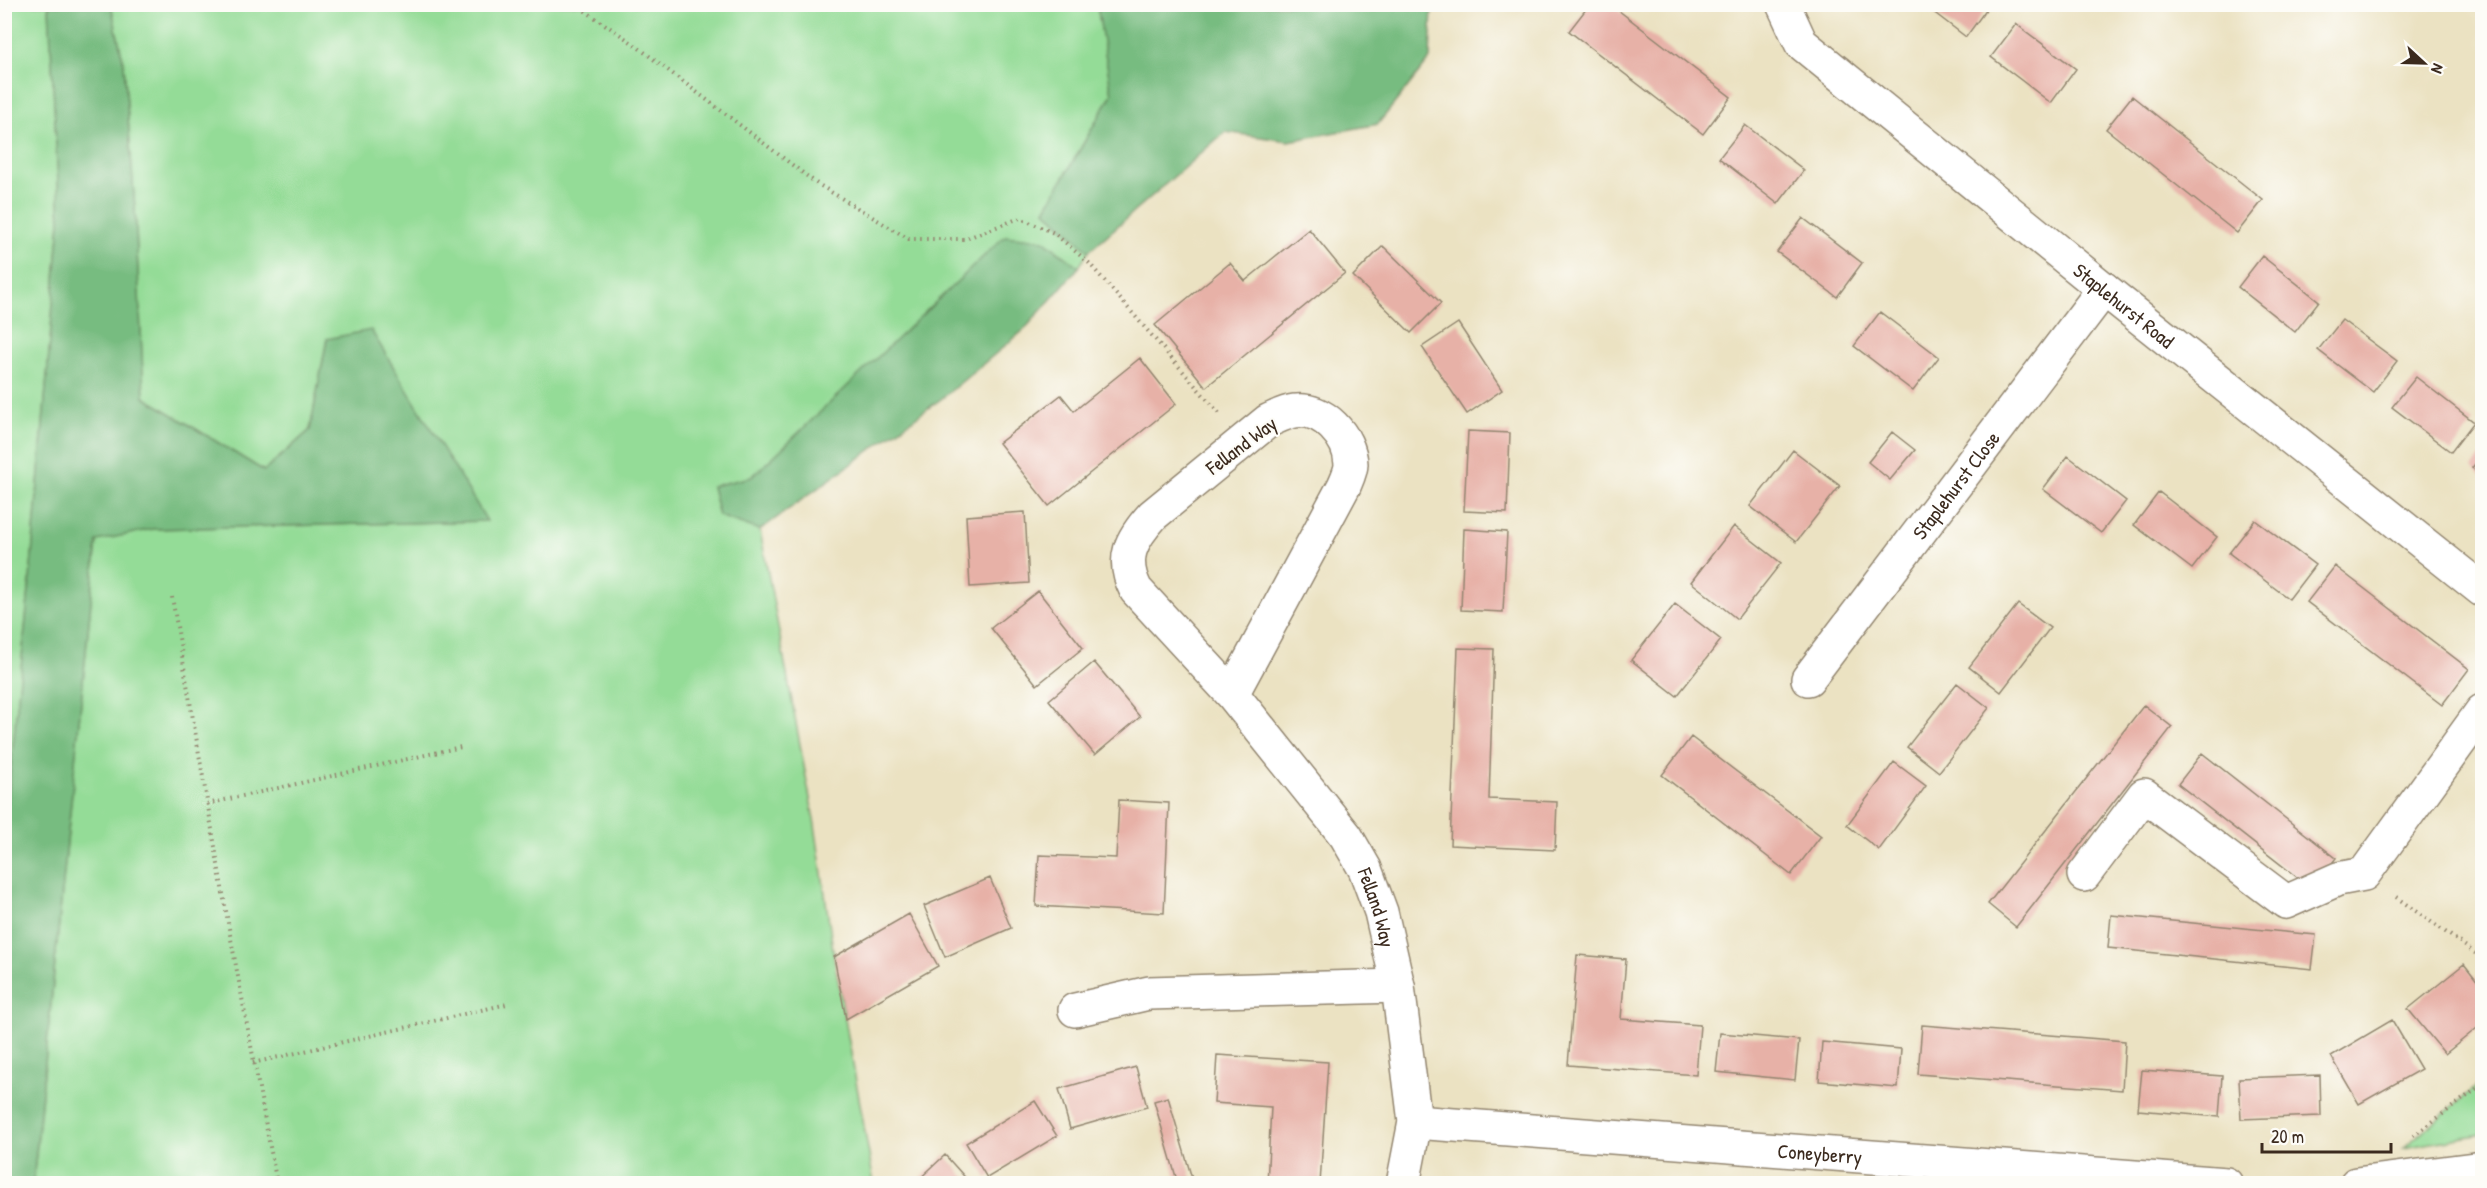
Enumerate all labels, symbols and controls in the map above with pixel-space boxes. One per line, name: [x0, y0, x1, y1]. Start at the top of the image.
north arrow: [2394, 33, 2454, 93]
text: N: [2426, 61, 2450, 77]
street label: Staplehurst Road: [2068, 256, 2180, 354]
street label: Felland Way: [1199, 410, 1282, 481]
street label: Staplehurst Close: [1906, 425, 2005, 544]
street label: Felland Way: [1352, 863, 1402, 950]
scale bar: [2262, 1116, 2391, 1154]
text: 20 m: [2271, 1124, 2304, 1149]
street label: Coneyberry: [1777, 1136, 1863, 1170]

